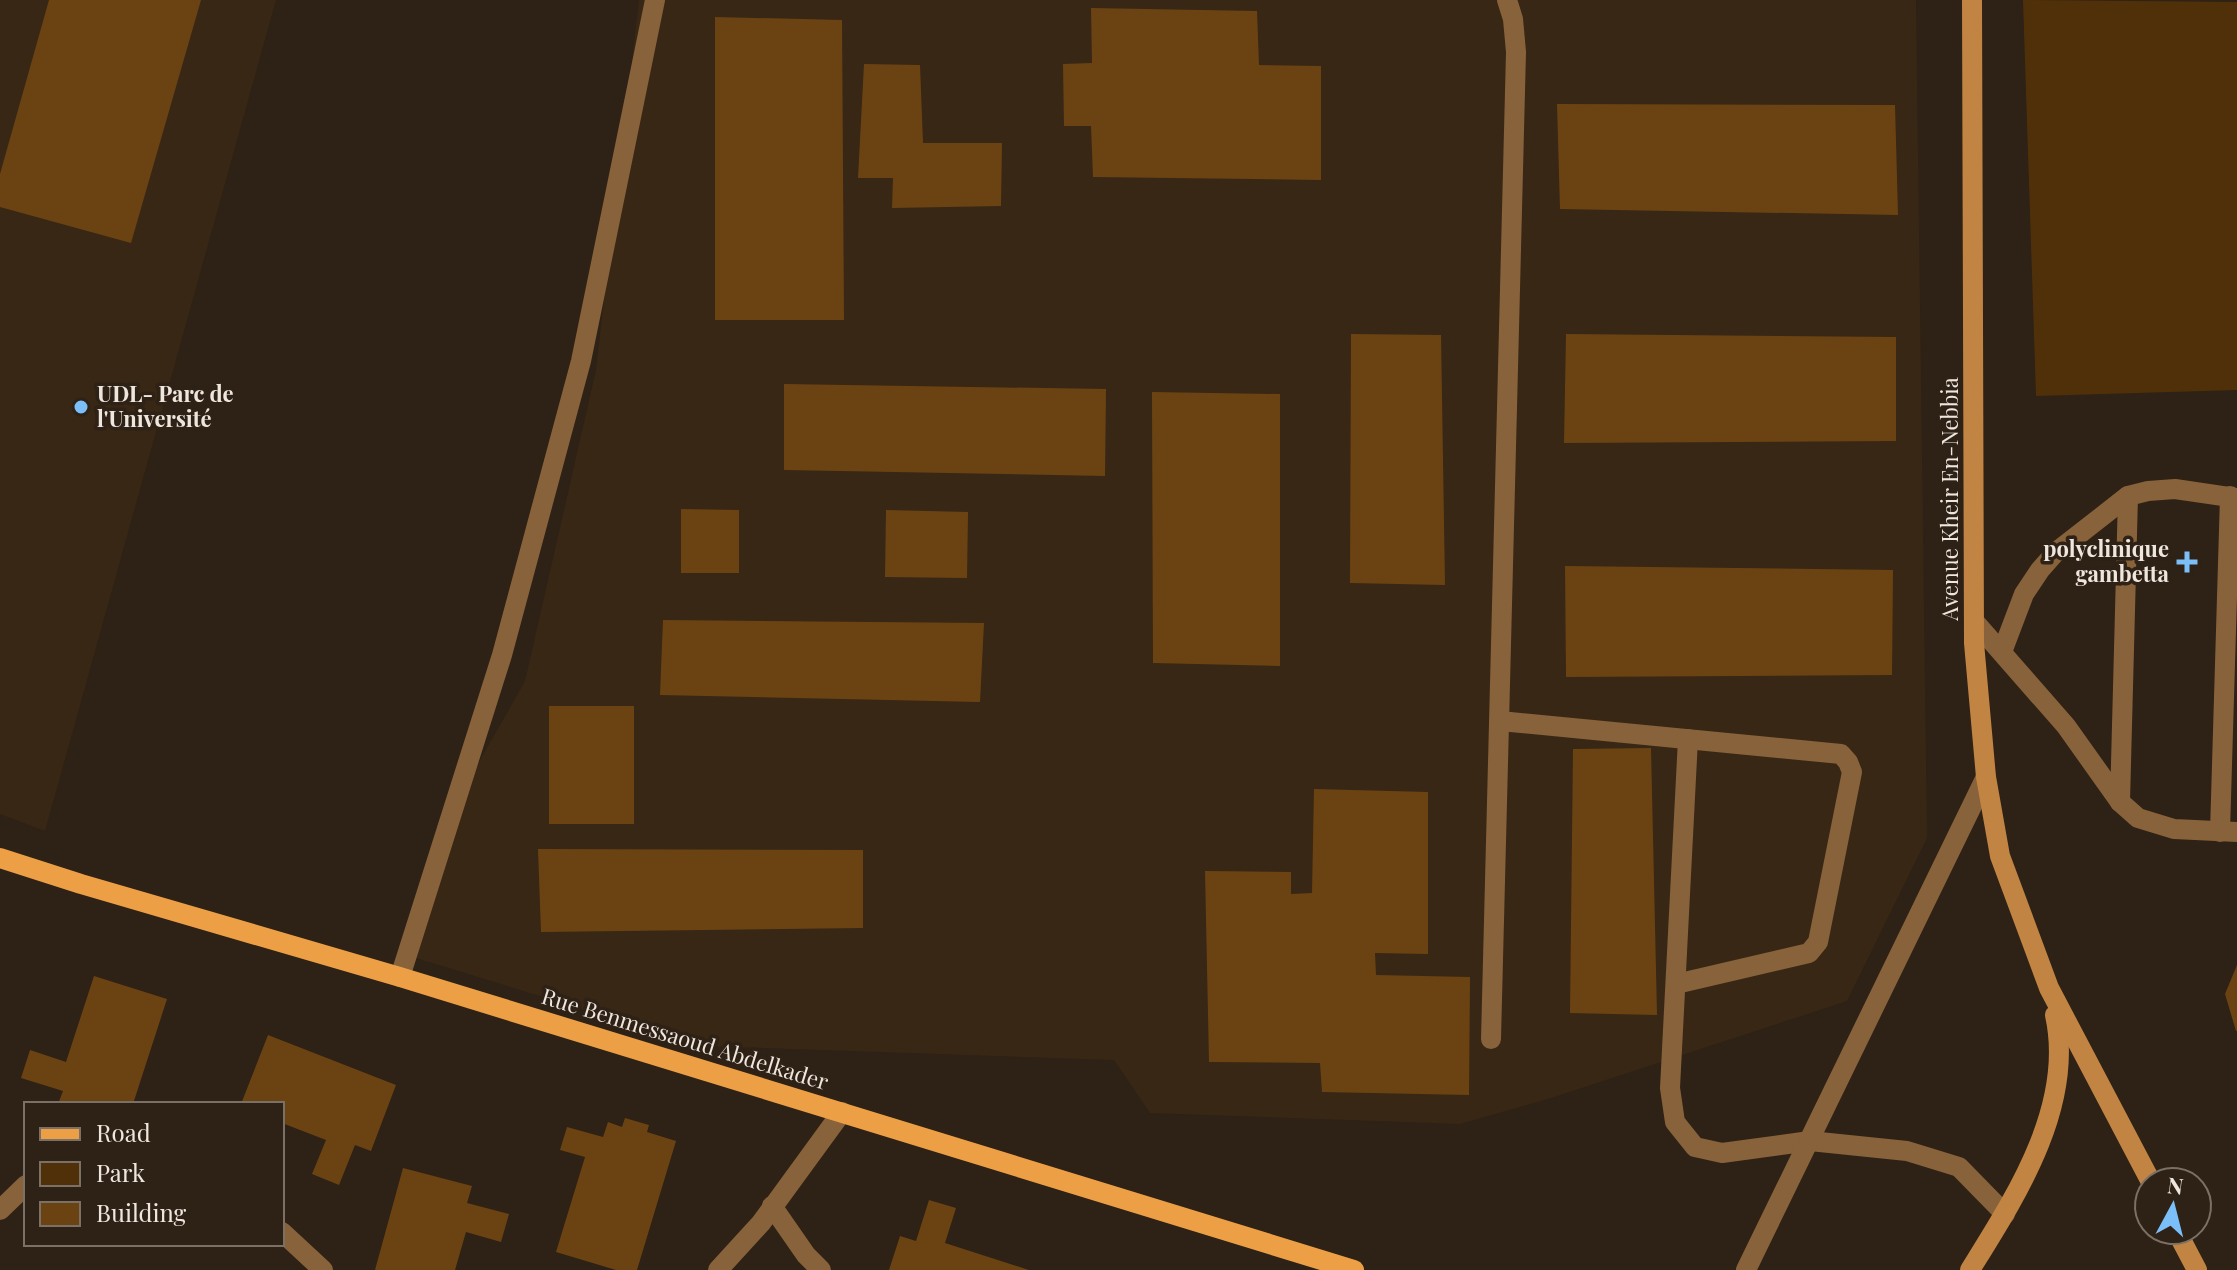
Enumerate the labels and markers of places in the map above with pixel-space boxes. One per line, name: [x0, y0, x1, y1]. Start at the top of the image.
place label: UDL- Parc de l'Université: [97, 378, 234, 433]
marker: UDL- Parc de l'Université: [72, 398, 90, 416]
place label: polyclinique gambetta: [2043, 533, 2170, 588]
marker: polyclinique gambetta: [2176, 551, 2198, 573]

